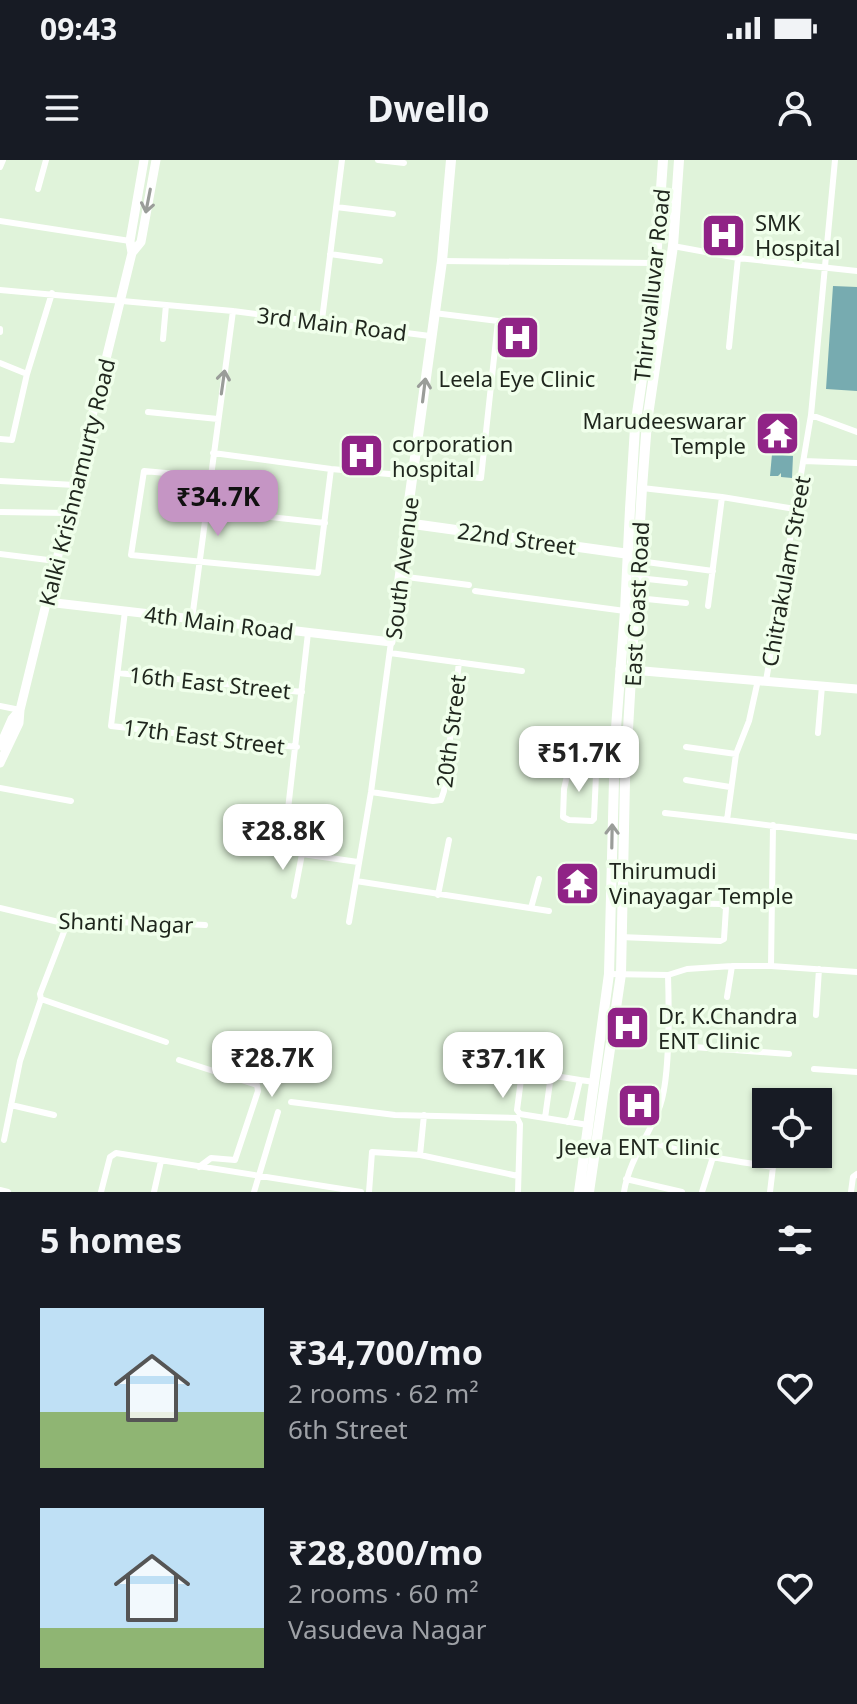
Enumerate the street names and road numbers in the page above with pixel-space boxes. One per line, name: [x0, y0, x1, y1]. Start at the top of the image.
street label: Thiruvalluvar Road: [626, 187, 676, 383]
street label: 3rd Main Road: [255, 299, 409, 347]
street label: Kalki Krishnamurty Road: [31, 355, 121, 609]
street label: Chitrakulam Street: [753, 473, 817, 669]
street label: South Avenue: [377, 495, 425, 641]
street label: 22nd Street: [456, 515, 578, 561]
street label: East Coast Road: [617, 521, 655, 687]
street label: 4th Main Road: [143, 598, 295, 646]
street label: 16th East Street: [128, 659, 292, 705]
street label: 20th Street: [428, 673, 472, 789]
street label: 17th East Street: [121, 711, 287, 761]
street label: Shanti Nagar: [58, 905, 194, 939]

